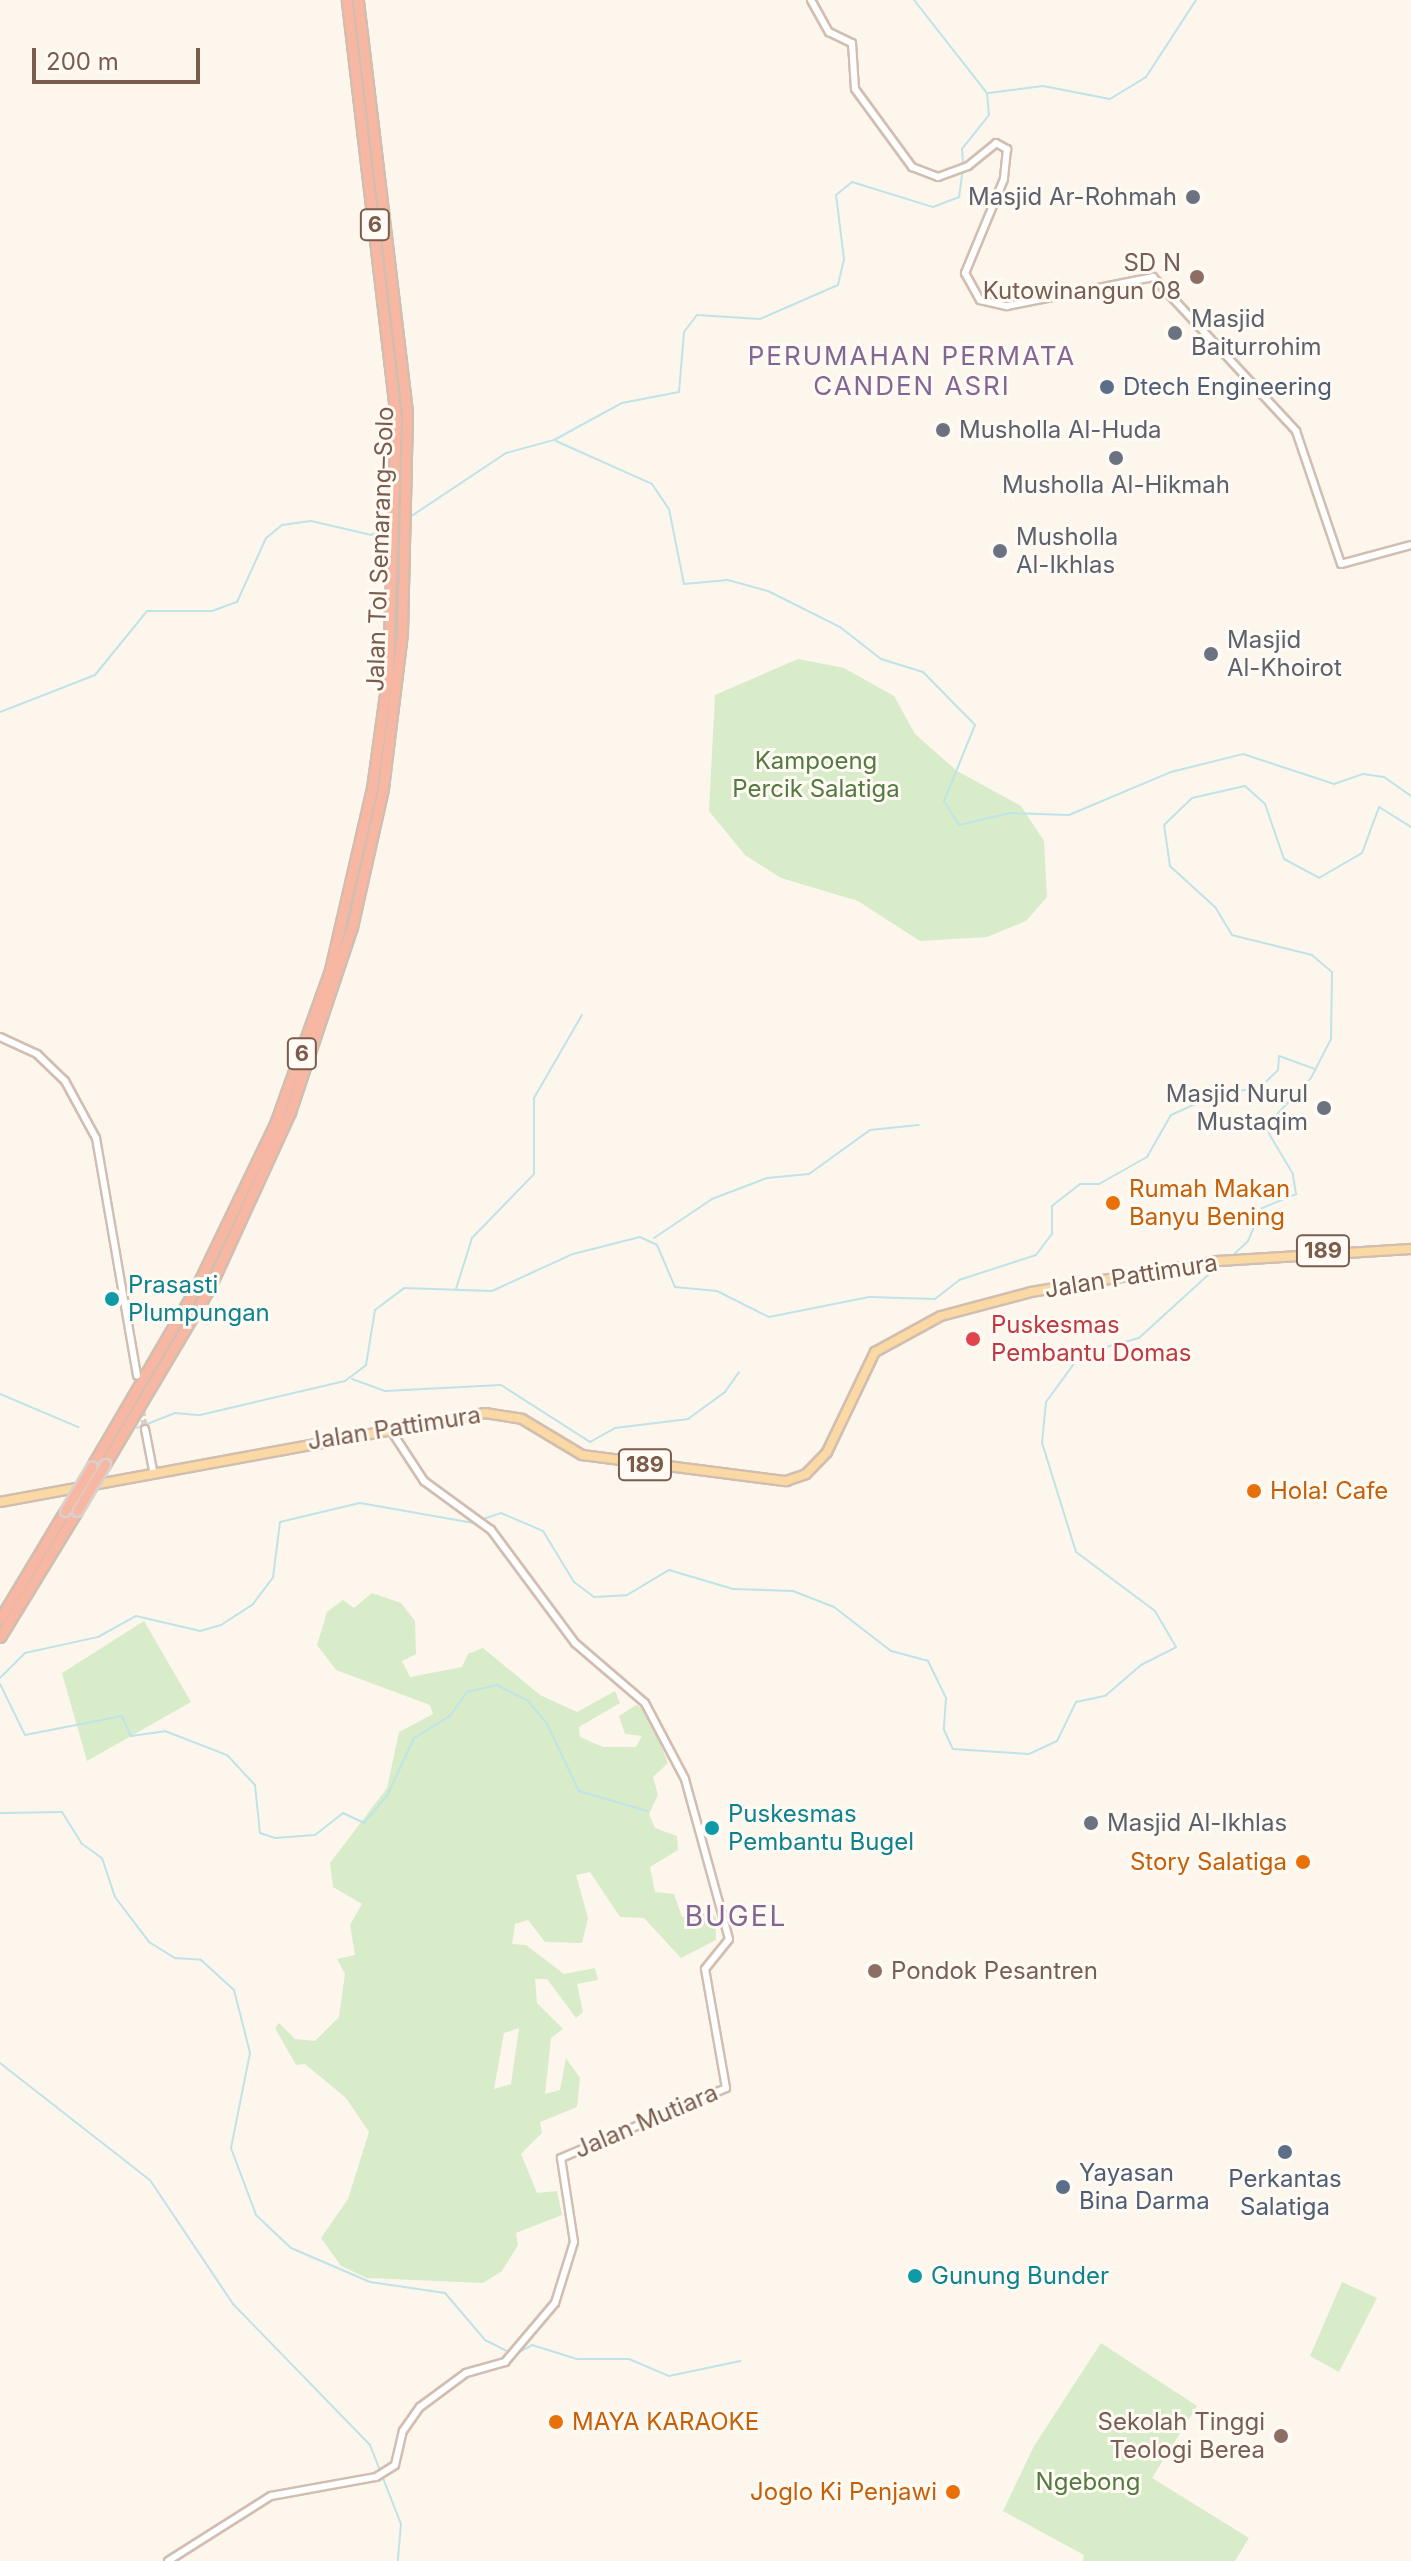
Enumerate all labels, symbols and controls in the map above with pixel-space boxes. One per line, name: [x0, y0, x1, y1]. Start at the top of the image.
scale bar: [36, 32, 204, 82]
text: 200 m: [46, 47, 119, 76]
place label: Masjid Ar-Rohmah: [968, 183, 1177, 211]
marker: Masjid Ar-Rohmah: [1184, 188, 1202, 206]
road number: 6: [359, 207, 391, 243]
place label: SD N Kutowinangun 08: [983, 249, 1181, 305]
marker: SD N Kutowinangun 08: [1188, 268, 1206, 286]
place label: Masjid Baiturrohim: [1191, 305, 1322, 361]
marker: Masjid Baiturrohim: [1166, 324, 1184, 342]
district label: PERUMAHAN PERMATA CANDEN ASRI: [748, 340, 1076, 402]
place label: Dtech Engineering: [1123, 373, 1332, 401]
marker: Dtech Engineering: [1098, 378, 1116, 396]
street label: Jalan Tol Semarang–Solo: [361, 406, 399, 692]
place label: Musholla Al-Huda: [959, 416, 1162, 444]
marker: Musholla Al-Huda: [934, 421, 952, 439]
marker: Musholla Al-Hikmah: [1107, 449, 1125, 467]
place label: Musholla Al-Hikmah: [1002, 471, 1230, 499]
place label: Musholla Al-Ikhlas: [1016, 523, 1118, 579]
marker: Musholla Al-Ikhlas: [991, 542, 1009, 560]
place label: Masjid Al-Khoirot: [1227, 626, 1342, 682]
marker: Masjid Al-Khoirot: [1202, 645, 1220, 663]
park label: Kampoeng Percik Salatiga: [732, 747, 900, 803]
road number: 6: [286, 1036, 318, 1072]
place label: Masjid Nurul Mustaqim: [1166, 1080, 1308, 1136]
marker: Masjid Nurul Mustaqim: [1315, 1099, 1333, 1117]
place label: Rumah Makan Banyu Bening: [1129, 1175, 1290, 1231]
marker: Rumah Makan Banyu Bening: [1104, 1194, 1122, 1212]
road number: 189: [1295, 1233, 1351, 1269]
street label: Jalan Pattimura: [1042, 1248, 1220, 1304]
place label: Prasasti Plumpungan: [128, 1271, 270, 1327]
marker: Prasasti Plumpungan: [103, 1290, 121, 1308]
place label: Puskesmas Pembantu Domas: [991, 1311, 1191, 1367]
marker: Puskesmas Pembantu Domas: [962, 1328, 984, 1350]
street label: Jalan Pattimura: [305, 1400, 483, 1456]
road number: 189: [617, 1447, 673, 1483]
place label: Hola! Cafe: [1270, 1477, 1388, 1505]
marker: Hola! Cafe: [1245, 1482, 1263, 1500]
place label: Puskesmas Pembantu Bugel: [728, 1800, 914, 1856]
place label: Masjid Al-Ikhlas: [1107, 1809, 1287, 1837]
marker: Masjid Al-Ikhlas: [1082, 1814, 1100, 1832]
marker: Puskesmas Pembantu Bugel: [703, 1819, 721, 1837]
place label: Story Salatiga: [1130, 1848, 1287, 1876]
marker: Story Salatiga: [1294, 1853, 1312, 1871]
district label: BUGEL: [685, 1899, 787, 1933]
place label: Pondok Pesantren: [891, 1957, 1098, 1985]
marker: Pondok Pesantren: [866, 1962, 884, 1980]
street label: Jalan Mutiara: [570, 2078, 722, 2164]
marker: Perkantas Salatiga: [1276, 2143, 1294, 2161]
place label: Yayasan Bina Darma: [1079, 2159, 1210, 2215]
place label: Perkantas Salatiga: [1228, 2165, 1342, 2221]
marker: Yayasan Bina Darma: [1054, 2178, 1072, 2196]
place label: Gunung Bunder: [931, 2262, 1109, 2290]
marker: Gunung Bunder: [906, 2267, 924, 2285]
place label: MAYA KARAOKE: [572, 2408, 759, 2436]
place label: Sekolah Tinggi Teologi Berea: [1098, 2408, 1265, 2464]
marker: MAYA KARAOKE: [547, 2413, 565, 2431]
marker: Sekolah Tinggi Teologi Berea: [1272, 2427, 1290, 2445]
park label: Ngebong: [1036, 2468, 1140, 2496]
place label: Joglo Ki Penjawi: [750, 2478, 937, 2506]
marker: Joglo Ki Penjawi: [944, 2483, 962, 2501]

